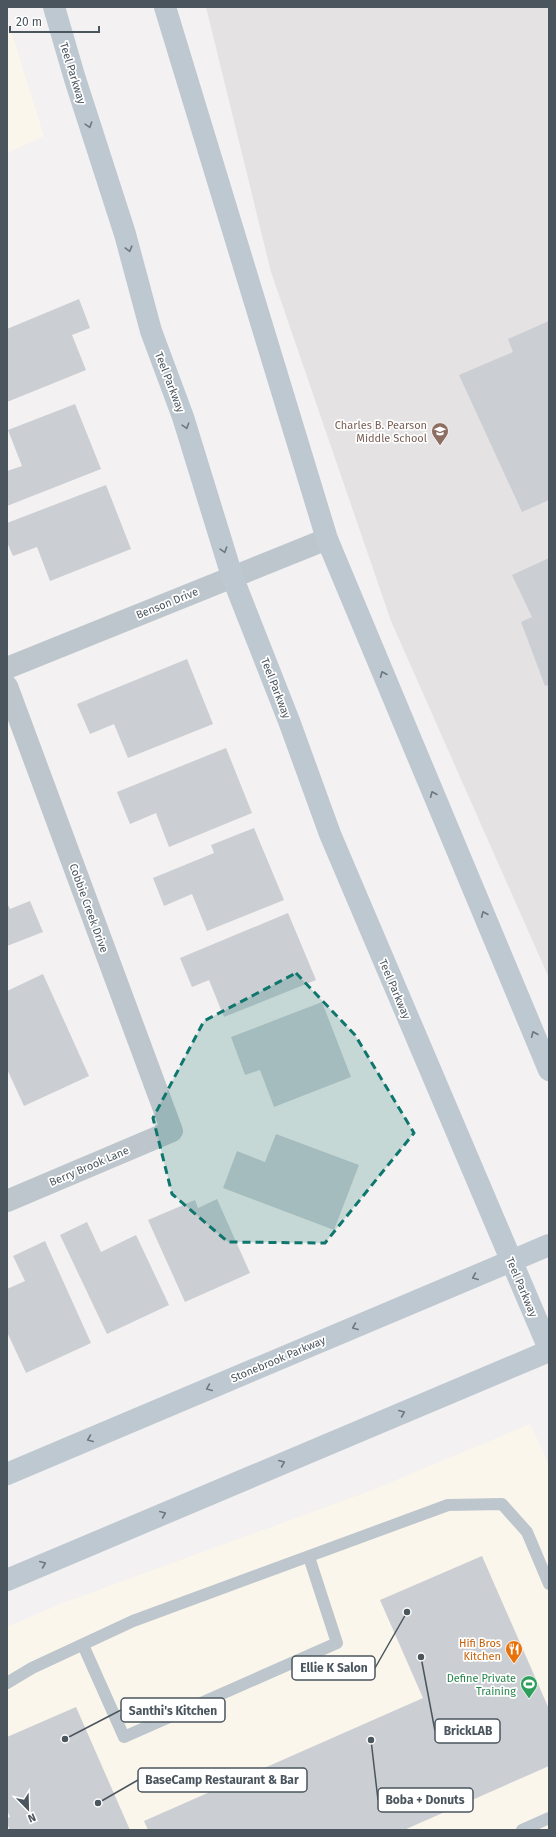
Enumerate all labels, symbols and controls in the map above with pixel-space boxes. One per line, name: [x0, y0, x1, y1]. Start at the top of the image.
scale bar: [10, 8, 99, 34]
text: 20 m: [16, 15, 42, 29]
street label: Teel Parkway: [57, 41, 88, 106]
one-way arrow: [85, 121, 93, 128]
one-way arrow: [124, 245, 133, 252]
street label: Teel Parkway: [152, 350, 187, 415]
place label: Charles B. Pearson Middle School: [335, 419, 427, 445]
school or university icon: Charles B. Pearson Middle School: [430, 421, 450, 446]
one-way arrow: [181, 422, 190, 429]
one-way arrow: [219, 546, 228, 553]
street label: Benson Drive: [134, 585, 200, 622]
street label: Teel Parkway: [258, 656, 293, 721]
one-way arrow: [380, 671, 388, 678]
one-way arrow: [430, 791, 438, 798]
street label: Cobbie Creek Drive: [66, 862, 111, 954]
one-way arrow: [480, 910, 488, 917]
street label: Teel Parkway: [376, 957, 413, 1022]
one-way arrow: [531, 1030, 539, 1038]
street label: Berry Brook Lane: [47, 1144, 131, 1189]
street label: Teel Parkway: [503, 1255, 540, 1320]
one-way arrow: [471, 1272, 478, 1280]
one-way arrow: [352, 1322, 359, 1330]
street label: Stonebrook Parkway: [229, 1333, 328, 1385]
one-way arrow: [206, 1384, 213, 1392]
one-way arrow: [398, 1410, 406, 1418]
one-way arrow: [86, 1434, 94, 1442]
one-way arrow: [279, 1460, 286, 1468]
one-way arrow: [158, 1511, 166, 1519]
one-way arrow: [39, 1561, 46, 1569]
place label: Hifi Bros Kitchen: [459, 1637, 501, 1663]
restaurant icon: Hifi Bros Kitchen: [504, 1639, 524, 1664]
callout: Ellie K Salon: [292, 1656, 375, 1680]
text: Ellie K Salon: [300, 1661, 368, 1675]
place label: Define Private Training: [447, 1672, 516, 1698]
sports icon: Define Private Training: [519, 1674, 539, 1699]
callout: Santhi's Kitchen: [121, 1698, 225, 1722]
text: Santhi's Kitchen: [129, 1704, 217, 1718]
callout: BrickLAB: [435, 1719, 500, 1743]
text: BrickLAB: [444, 1724, 493, 1738]
callout: BaseCamp Restaurant & Bar: [138, 1768, 307, 1792]
text: BaseCamp Restaurant & Bar: [145, 1773, 299, 1787]
callout: Boba + Donuts: [378, 1788, 473, 1812]
north arrow: [8, 1789, 48, 1829]
text: Boba + Donuts: [385, 1793, 465, 1807]
text: N: [26, 1810, 38, 1825]

